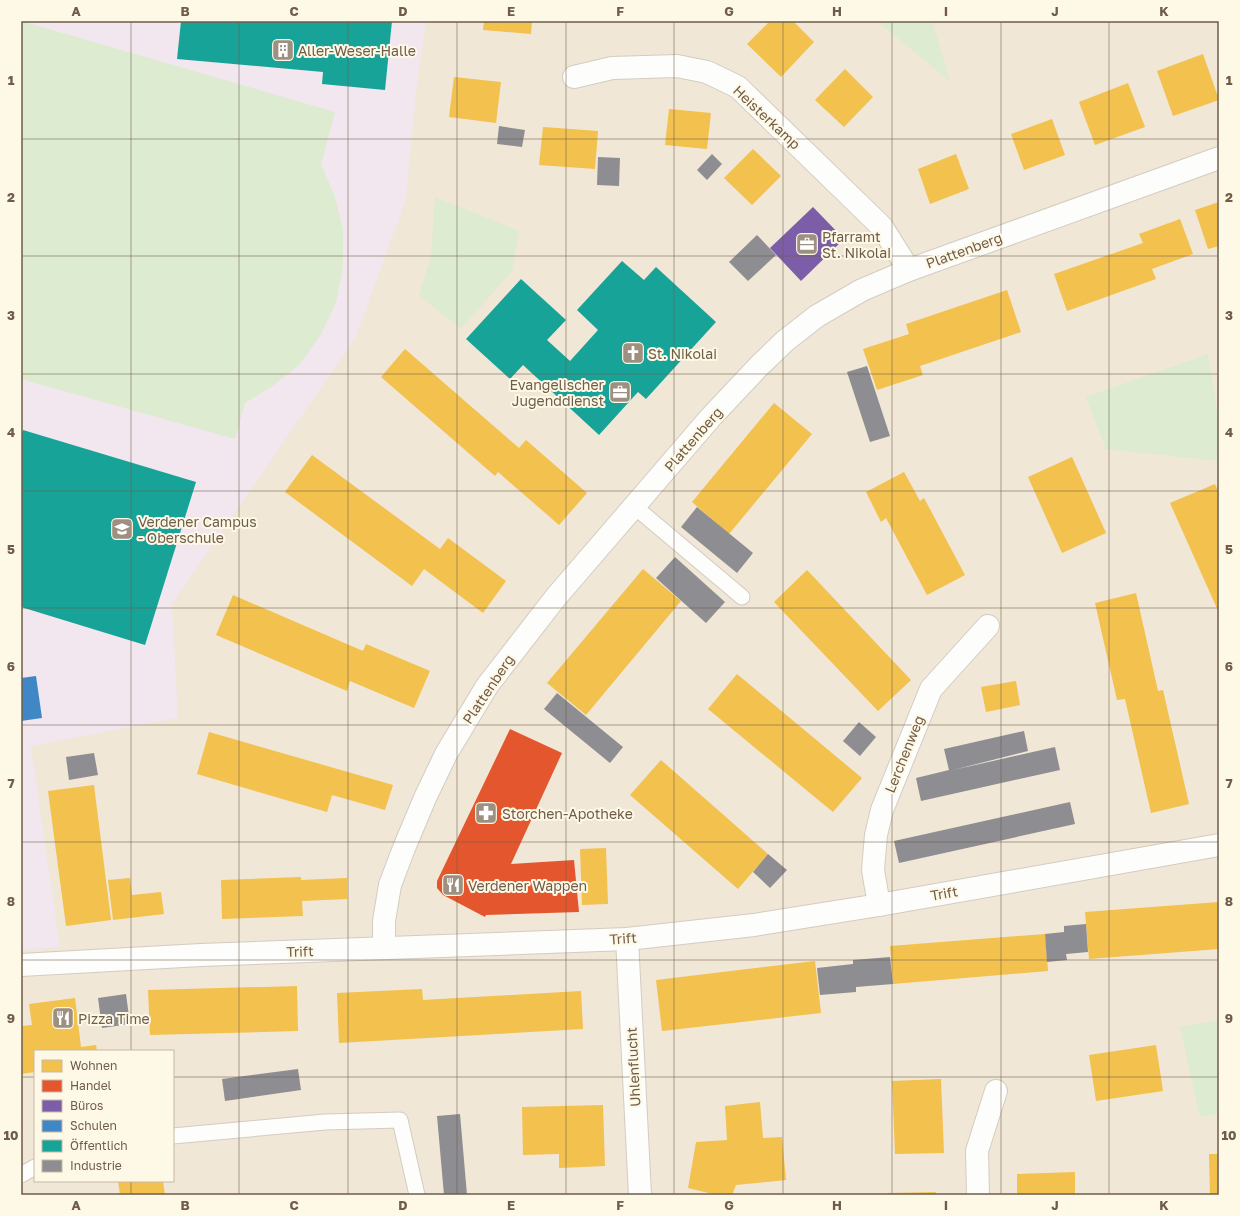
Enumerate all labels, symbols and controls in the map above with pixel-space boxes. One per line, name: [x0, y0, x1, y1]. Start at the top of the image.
text: A: [71, 3, 81, 19]
text: B: [180, 3, 190, 19]
text: C: [289, 3, 299, 19]
text: D: [398, 3, 408, 19]
text: E: [507, 3, 515, 19]
text: F: [616, 3, 624, 19]
text: G: [724, 3, 734, 19]
text: H: [832, 3, 842, 19]
text: I: [944, 3, 948, 19]
text: J: [1051, 3, 1059, 19]
text: K: [1159, 3, 1169, 19]
building icon: Aller-Weser-Halle: [270, 37, 296, 63]
place label: Aller-Weser-Halle: [298, 42, 416, 59]
text: 1: [8, 72, 15, 88]
text: 1: [1226, 72, 1233, 88]
street label: Heisterkamp: [730, 82, 804, 152]
text: 2: [7, 189, 15, 205]
text: 2: [1225, 189, 1233, 205]
place label: Pfarramt St. Nikolai: [822, 228, 891, 261]
street label: Plattenberg: [924, 228, 1004, 272]
office icon: Pfarramt St. Nikolai: [794, 231, 820, 257]
text: 3: [7, 307, 15, 323]
text: 3: [1225, 307, 1233, 323]
church icon: St. Nikolai: [620, 340, 646, 366]
place label: St. Nikolai: [648, 345, 717, 362]
place label: Evangelischer Jugenddienst: [509, 376, 605, 409]
office icon: Evangelischer Jugenddienst: [607, 379, 633, 405]
street label: Plattenberg: [660, 403, 726, 475]
text: 4: [7, 424, 15, 440]
text: 4: [1225, 424, 1233, 440]
place label: Verdener Campus - Oberschule: [138, 513, 257, 546]
school or university icon: Verdener Campus - Oberschule: [109, 516, 135, 542]
text: 5: [7, 541, 15, 557]
text: 5: [1225, 541, 1233, 557]
street label: Plattenberg: [459, 651, 517, 727]
text: 6: [7, 658, 15, 674]
text: 6: [1225, 658, 1233, 674]
street label: Lerchenweg: [881, 713, 927, 795]
text: 7: [7, 775, 15, 791]
text: 7: [1225, 775, 1233, 791]
pharmacy icon: Storchen-Apotheke: [473, 800, 499, 826]
place label: Storchen-Apotheke: [502, 805, 633, 822]
restaurant icon: Verdener Wappen: [440, 872, 466, 898]
place label: Verdener Wappen: [468, 877, 587, 894]
street label: Trift: [929, 882, 959, 904]
text: 8: [7, 893, 15, 909]
text: 8: [1225, 893, 1233, 909]
street label: Trift: [609, 929, 637, 947]
street label: Trift: [286, 942, 314, 960]
restaurant icon: Pizza Time: [50, 1005, 76, 1031]
text: 9: [7, 1010, 15, 1026]
place label: Pizza Time: [78, 1010, 150, 1027]
text: 9: [1225, 1010, 1233, 1026]
street label: Uhlenflucht: [622, 1027, 644, 1107]
legend: [34, 1050, 174, 1182]
text: Wohnen: [70, 1058, 117, 1073]
text: Handel: [70, 1078, 112, 1093]
text: Büros: [70, 1098, 103, 1113]
text: Schulen: [70, 1118, 117, 1133]
text: 10: [3, 1127, 19, 1143]
text: 10: [1221, 1127, 1237, 1143]
text: Öffentlich: [70, 1138, 128, 1153]
text: Industrie: [70, 1158, 122, 1173]
text: A: [71, 1197, 81, 1213]
text: B: [180, 1197, 190, 1213]
text: C: [289, 1197, 299, 1213]
text: D: [398, 1197, 408, 1213]
text: E: [507, 1197, 515, 1213]
text: F: [616, 1197, 624, 1213]
text: G: [724, 1197, 734, 1213]
text: H: [832, 1197, 842, 1213]
text: I: [944, 1197, 948, 1213]
text: J: [1051, 1197, 1059, 1213]
text: K: [1159, 1197, 1169, 1213]

